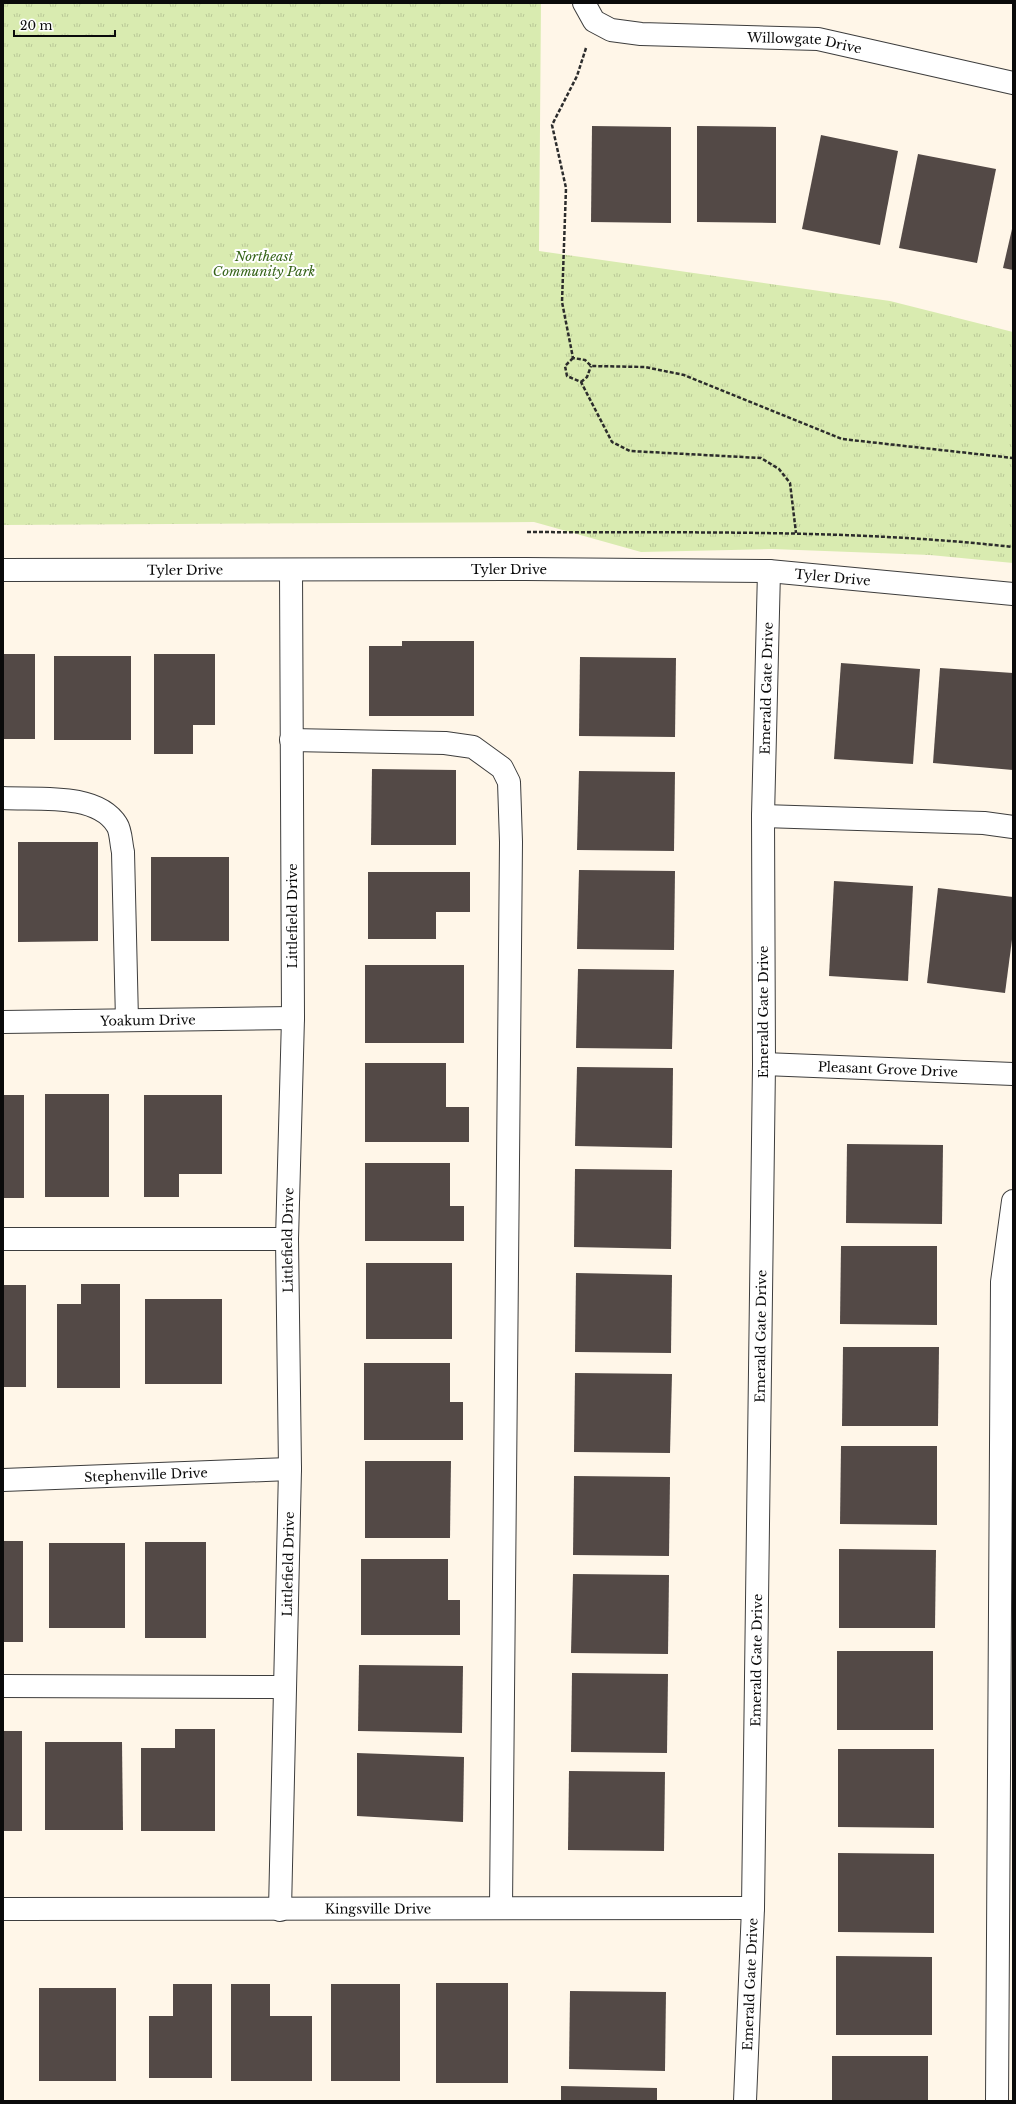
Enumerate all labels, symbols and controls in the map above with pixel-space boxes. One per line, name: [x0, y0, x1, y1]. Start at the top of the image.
scale bar: [14, 12, 115, 38]
text: 20 m: [20, 18, 52, 33]
street label: Willowgate Drive: [746, 29, 863, 58]
park label: Northeast Community Park: [213, 248, 316, 280]
street label: Tyler Drive: [471, 561, 547, 578]
street label: Tyler Drive: [147, 562, 223, 579]
street label: Tyler Drive: [794, 565, 871, 590]
street label: Emerald Gate Drive: [757, 622, 777, 755]
street label: Littlefield Drive: [284, 863, 301, 969]
street label: Emerald Gate Drive: [755, 946, 772, 1078]
street label: Yoakum Drive: [99, 1011, 196, 1030]
street label: Pleasant Grove Drive: [817, 1058, 958, 1081]
street label: Littlefield Drive: [279, 1187, 297, 1293]
street label: Emerald Gate Drive: [752, 1270, 770, 1403]
street label: Stephenville Drive: [84, 1464, 208, 1486]
street label: Littlefield Drive: [279, 1511, 298, 1617]
street label: Emerald Gate Drive: [747, 1594, 766, 1727]
street label: Kingsville Drive: [325, 1900, 431, 1918]
street label: Emerald Gate Drive: [739, 1917, 762, 2051]

